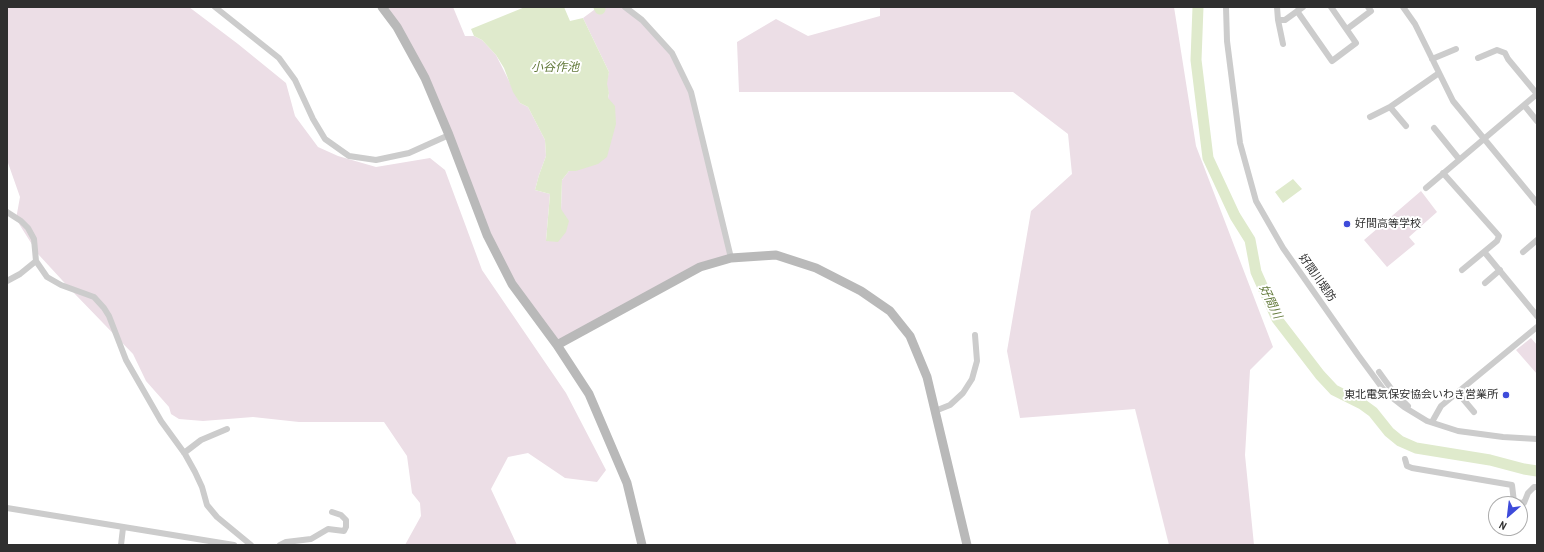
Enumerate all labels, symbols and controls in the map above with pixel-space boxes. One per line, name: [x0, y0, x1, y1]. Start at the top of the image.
water label: 小谷作池: [531, 61, 579, 75]
place label: 好間高等学校: [1355, 217, 1421, 231]
marker: 好間高等学校: [1342, 219, 1352, 229]
street label: 好間川堤防: [1296, 252, 1338, 304]
water label: 好間川: [1256, 283, 1284, 321]
place label: 東北電気保安協会いわき営業所: [1344, 388, 1498, 402]
marker: 東北電気保安協会いわき営業所: [1501, 390, 1511, 400]
north arrow: [1488, 496, 1528, 536]
text: N: [1497, 518, 1509, 533]

